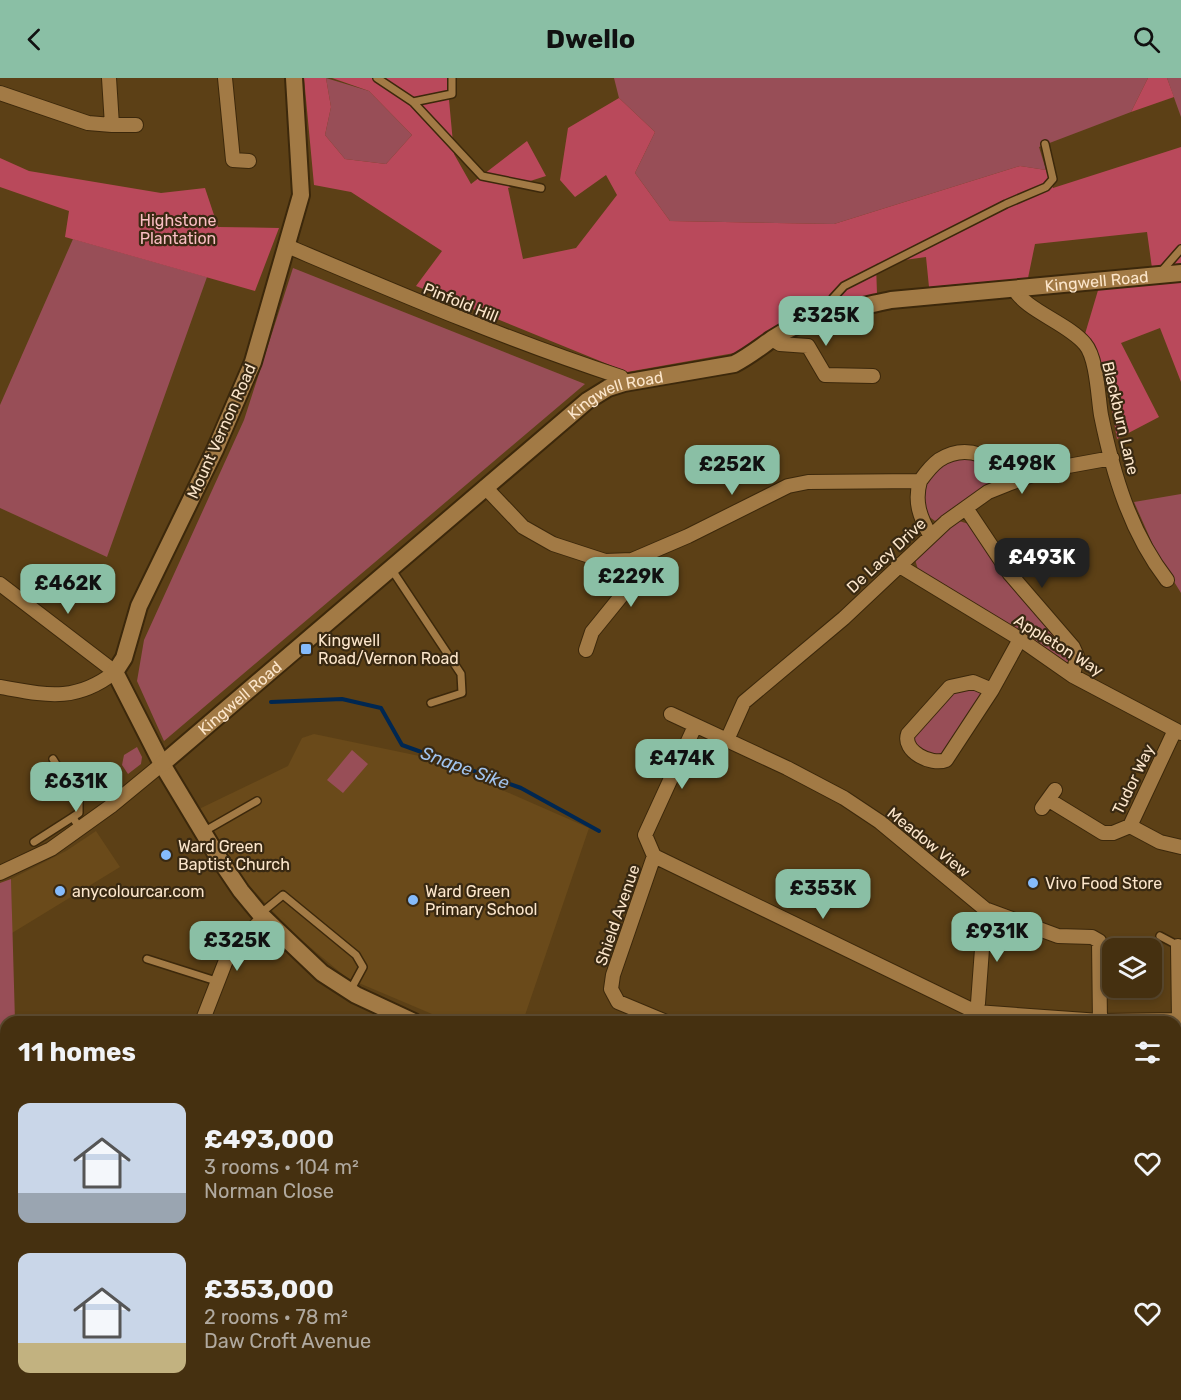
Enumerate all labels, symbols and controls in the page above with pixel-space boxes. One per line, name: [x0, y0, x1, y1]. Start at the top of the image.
icon: back: [18, 23, 51, 56]
text: Dwello: [546, 23, 635, 55]
icon: search: [1130, 23, 1163, 56]
park label: Highstone Plantation: [140, 211, 216, 248]
street label: Kingwell Road: [1044, 267, 1149, 296]
street label: Pinfold Hill: [420, 279, 501, 326]
pin: £325K: [784, 296, 868, 347]
text: £325K: [793, 303, 859, 327]
street label: Blackburn Lane: [1098, 360, 1143, 477]
street label: Mount Vernon Road: [183, 361, 260, 502]
street label: Kingwell Road: [564, 367, 665, 423]
pin: £498K: [980, 444, 1064, 495]
pin: £252K: [690, 445, 774, 496]
text: £498K: [988, 451, 1056, 475]
text: £252K: [699, 452, 765, 476]
street label: De Lacy Drive: [843, 514, 930, 597]
pin: £493K: [1000, 538, 1084, 589]
text: £493K: [1008, 545, 1076, 569]
pin: £229K: [589, 557, 673, 608]
pin: £462K: [26, 564, 110, 615]
text: £229K: [598, 564, 664, 588]
text: £462K: [34, 571, 102, 595]
street label: Appleton Way: [1011, 611, 1107, 680]
place label: Kingwell Road/Vernon Road: [318, 631, 459, 668]
marker: Kingwell Road/Vernon Road: [299, 642, 313, 656]
street label: Kingwell Road: [194, 657, 286, 739]
pin: £474K: [640, 739, 724, 790]
street label: Tudor Way: [1108, 741, 1159, 817]
water label: Snape Sike: [418, 742, 512, 794]
text: £474K: [649, 746, 715, 770]
pin: £631K: [34, 762, 118, 813]
text: £631K: [44, 769, 108, 793]
street label: Meadow View: [884, 803, 974, 882]
place label: Ward Green Baptist Church: [178, 837, 290, 874]
marker: Ward Green Baptist Church: [159, 848, 173, 862]
street label: Shield Avenue: [591, 862, 644, 968]
pin: £353K: [781, 869, 865, 920]
place label: Vivo Food Store: [1045, 874, 1162, 893]
text: £353K: [790, 876, 856, 900]
marker: Vivo Food Store: [1026, 876, 1040, 890]
place label: anycolourcar.com: [72, 882, 204, 901]
place label: Ward Green Primary School: [425, 882, 537, 919]
marker: anycolourcar.com: [53, 884, 67, 898]
marker: Ward Green Primary School: [406, 893, 420, 907]
pin: £931K: [955, 912, 1039, 963]
text: £931K: [965, 919, 1029, 943]
pin: £325K: [195, 921, 279, 972]
text: £325K: [204, 928, 270, 952]
map controls: [1102, 938, 1162, 998]
button: layers: [1102, 938, 1162, 998]
icon: filters: [1131, 1036, 1164, 1069]
text: 11 homes: [18, 1037, 136, 1068]
text: £493,000: [204, 1124, 334, 1155]
icon: home: [66, 1127, 138, 1199]
icon: heart: [1131, 1147, 1164, 1180]
text: 3 rooms · 104 m²: [204, 1155, 359, 1179]
text: Norman Close: [204, 1179, 334, 1203]
text: £353,000: [204, 1274, 334, 1305]
icon: home: [66, 1277, 138, 1349]
icon: heart: [1131, 1297, 1164, 1330]
text: 2 rooms · 78 m²: [204, 1305, 348, 1329]
text: Daw Croft Avenue: [204, 1329, 371, 1353]

